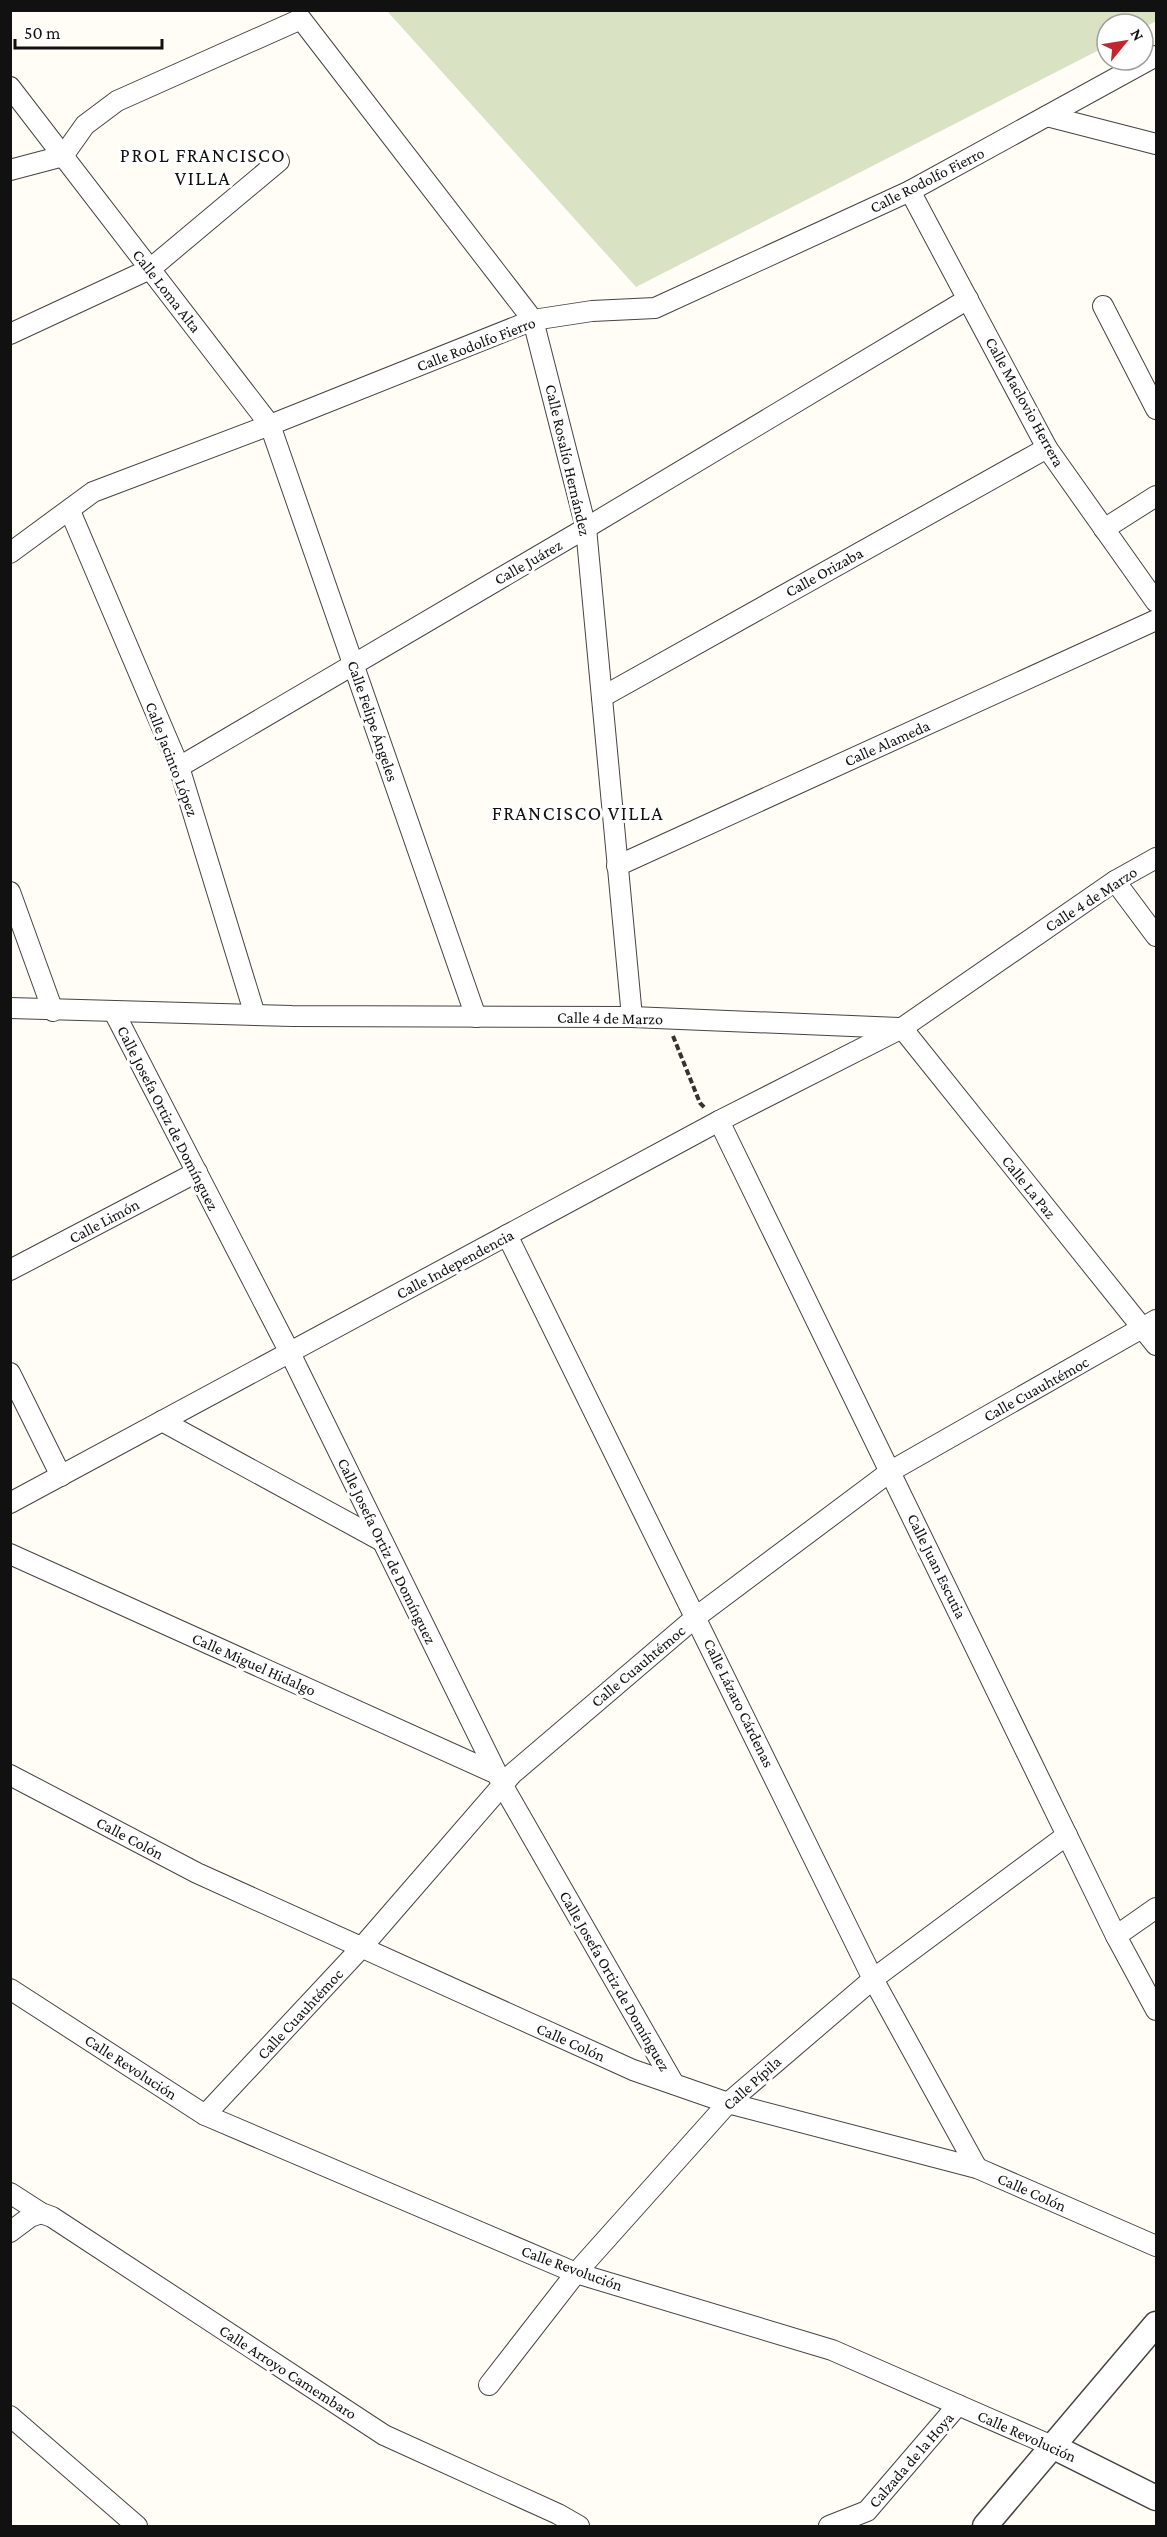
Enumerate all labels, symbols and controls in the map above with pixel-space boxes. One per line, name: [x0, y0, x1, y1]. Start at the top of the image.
scale bar: [15, 12, 162, 50]
north arrow: [1095, 12, 1155, 72]
text: 50 m: [24, 23, 61, 43]
text: N: [1127, 26, 1148, 44]
district label: PROL FRANCISCO VILLA: [120, 144, 286, 189]
street label: Calle Rodolfo Fierro: [867, 144, 987, 216]
street label: Calle Loma Alta: [129, 246, 205, 336]
street label: Calle Rodolfo Fierro: [414, 313, 538, 375]
street label: Calle Maclovio Herrera: [982, 334, 1068, 470]
street label: Calle Rosalío Hernández: [542, 383, 594, 538]
street label: Calle Juárez: [491, 536, 565, 589]
street label: Calle Orizaba: [782, 544, 866, 600]
street label: Calle Felipe Ángeles: [343, 658, 402, 784]
street label: Calle Jacinto López: [141, 699, 202, 819]
street label: Calle Alameda: [842, 716, 933, 769]
district label: FRANCISCO VILLA: [492, 802, 664, 824]
street label: Calle 4 de Marzo: [1042, 863, 1140, 935]
street label: Calle 4 de Marzo: [557, 1009, 663, 1027]
street label: Calle Josefa Ortiz de Domínguez: [113, 1023, 222, 1214]
street label: Calle La Paz: [999, 1152, 1060, 1222]
street label: Calle Limón: [66, 1195, 142, 1247]
street label: Calle Independencia: [393, 1226, 518, 1303]
street label: Calle Cuauhtémoc: [981, 1353, 1092, 1425]
street label: Calle Josefa Ortiz de Domínguez: [334, 1455, 440, 1647]
street label: Calle Juan Escutia: [903, 1511, 970, 1622]
street label: Calle Cuauhtémoc: [588, 1622, 689, 1710]
street label: Calle Miguel Hidalgo: [189, 1629, 318, 1700]
street label: Calle Lázaro Cárdenas: [700, 1636, 778, 1770]
street label: Calle Colón: [94, 1813, 167, 1863]
street label: Calle Josefa Ortiz de Domínguez: [556, 1888, 674, 2075]
street label: Calle Cuauhtémoc: [254, 1965, 346, 2063]
street label: Calle Colón: [534, 2019, 608, 2065]
street label: Calle Revolución: [82, 2031, 180, 2103]
street label: Calle Pípila: [720, 2052, 785, 2114]
street label: Calle Colón: [995, 2169, 1069, 2215]
street label: Calle Revolución: [519, 2242, 625, 2294]
street label: Calle Arroyo Camembaro: [216, 2321, 360, 2424]
street label: Calle Revolución: [975, 2407, 1079, 2466]
street label: Calzada de la Hoya: [865, 2409, 958, 2512]

